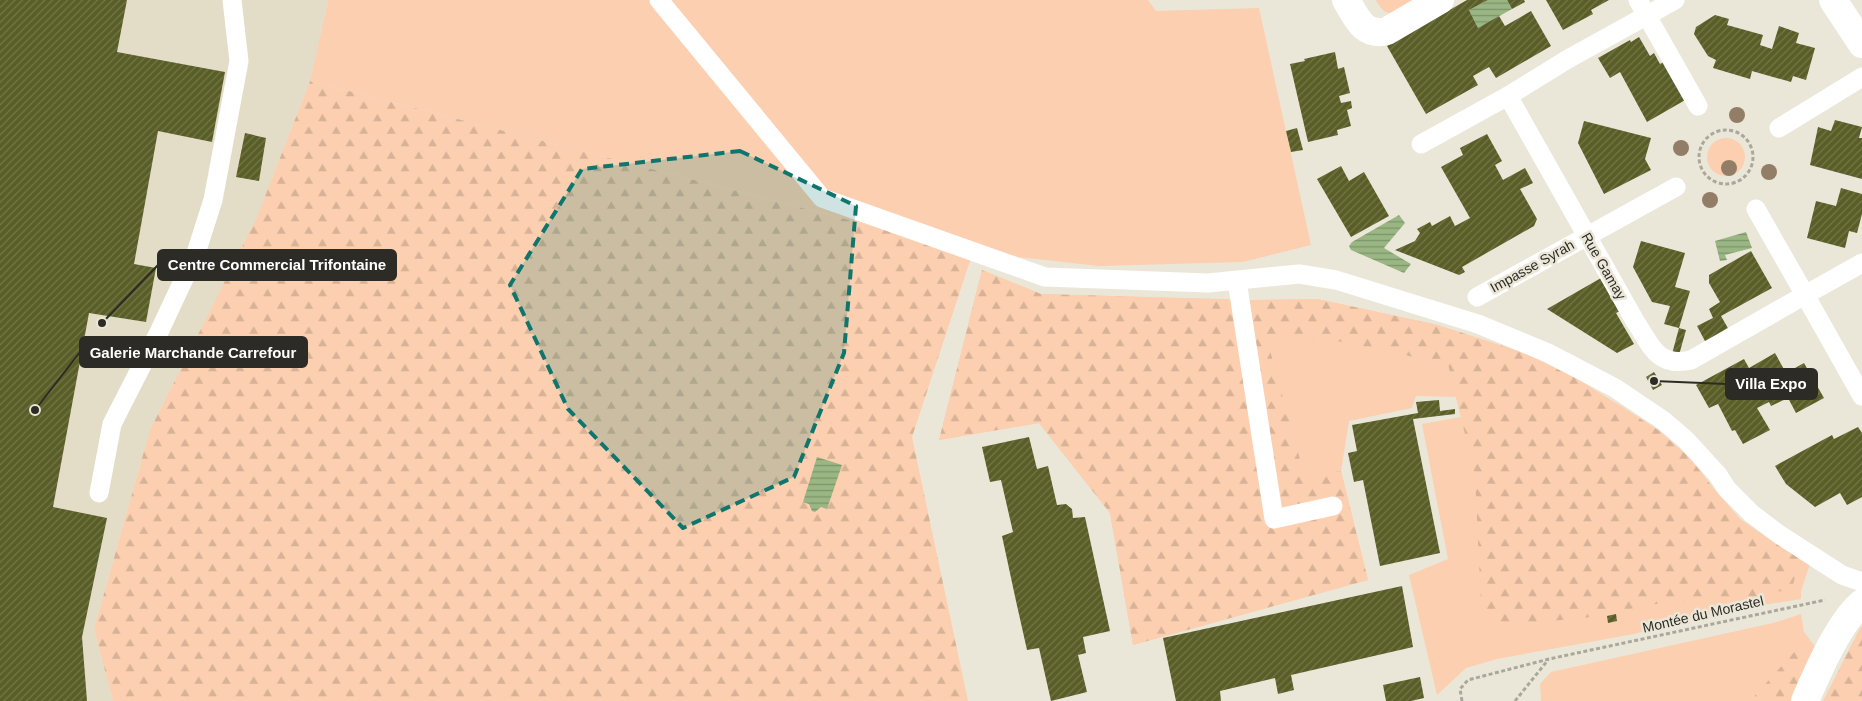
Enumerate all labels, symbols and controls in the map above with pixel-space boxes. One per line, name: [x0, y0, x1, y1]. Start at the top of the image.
street label: Rue Gamay: [1578, 230, 1630, 302]
street label: Impasse Syrah: [1487, 236, 1577, 296]
callout: Centre Commercial Trifontaine: [158, 250, 396, 280]
text: Centre Commercial Trifontaine: [168, 256, 386, 273]
callout: Galerie Marchande Carrefour: [80, 337, 307, 367]
text: Galerie Marchande Carrefour: [90, 344, 297, 361]
callout: Villa Expo: [1726, 369, 1817, 399]
text: Villa Expo: [1735, 375, 1807, 392]
street label: Montée du Morastel: [1641, 592, 1765, 636]

